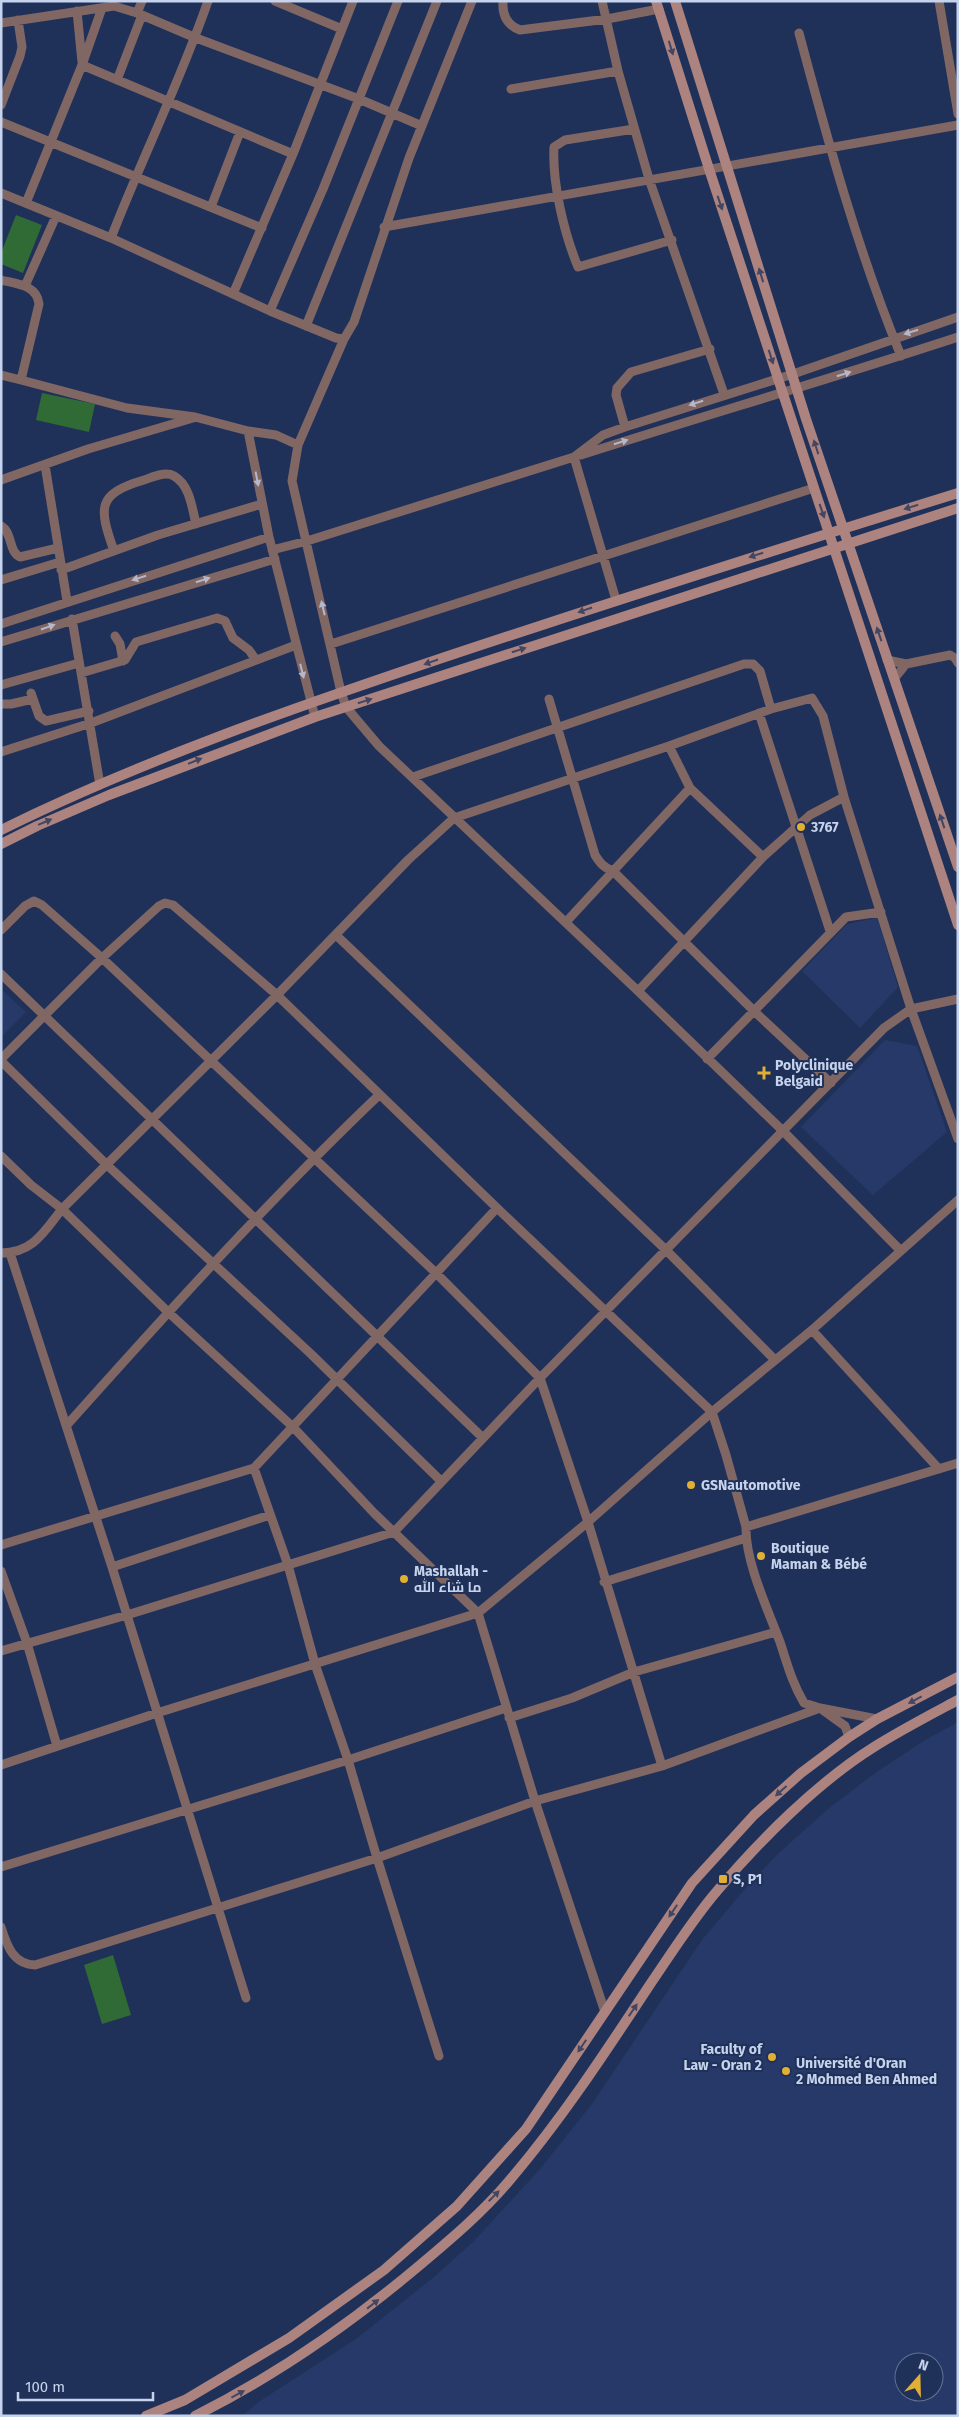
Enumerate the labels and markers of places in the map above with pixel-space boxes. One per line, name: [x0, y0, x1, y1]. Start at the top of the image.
place label: 3767: [810, 819, 839, 836]
marker: 3767: [795, 821, 807, 833]
place label: Polyclinique Belgaid: [775, 1057, 854, 1090]
marker: Polyclinique Belgaid: [757, 1066, 771, 1080]
place label: GSNautomotive: [701, 1477, 801, 1494]
marker: GSNautomotive: [685, 1479, 697, 1491]
place label: Boutique Maman & Bébé: [771, 1540, 867, 1573]
marker: Boutique Maman & Bébé: [755, 1550, 767, 1562]
place label: Mashallah - ما شاء الله: [414, 1563, 488, 1596]
marker: Mashallah - ما شاء الله: [398, 1573, 410, 1585]
place label: S, P1: [733, 1871, 762, 1888]
marker: S, P1: [717, 1873, 729, 1885]
place label: Faculty of Law - Oran 2: [683, 2041, 764, 2074]
marker: Faculty of Law - Oran 2: [766, 2051, 778, 2063]
place label: Université d'Oran 2 Mohmed Ben Ahmed: [796, 2055, 937, 2088]
marker: Université d'Oran 2 Mohmed Ben Ahmed: [780, 2065, 792, 2077]

